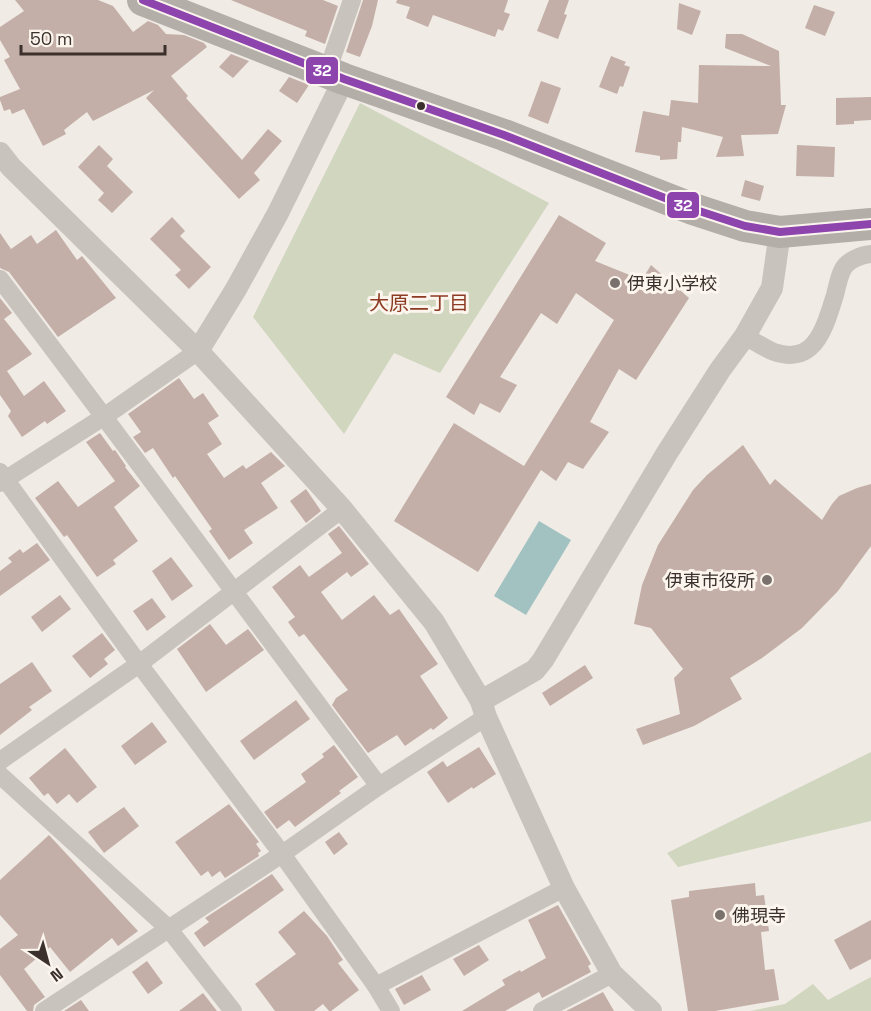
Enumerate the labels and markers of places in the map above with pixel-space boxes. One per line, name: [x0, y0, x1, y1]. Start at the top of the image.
unlabelled marker: [415, 100, 427, 112]
place label: 伊東小学校: [627, 272, 717, 295]
marker: 伊東小学校: [608, 276, 622, 290]
place label: 伊東市役所: [665, 569, 755, 592]
marker: 伊東市役所: [760, 573, 774, 587]
place label: 佛現寺: [732, 904, 786, 927]
marker: 佛現寺: [713, 908, 727, 922]

